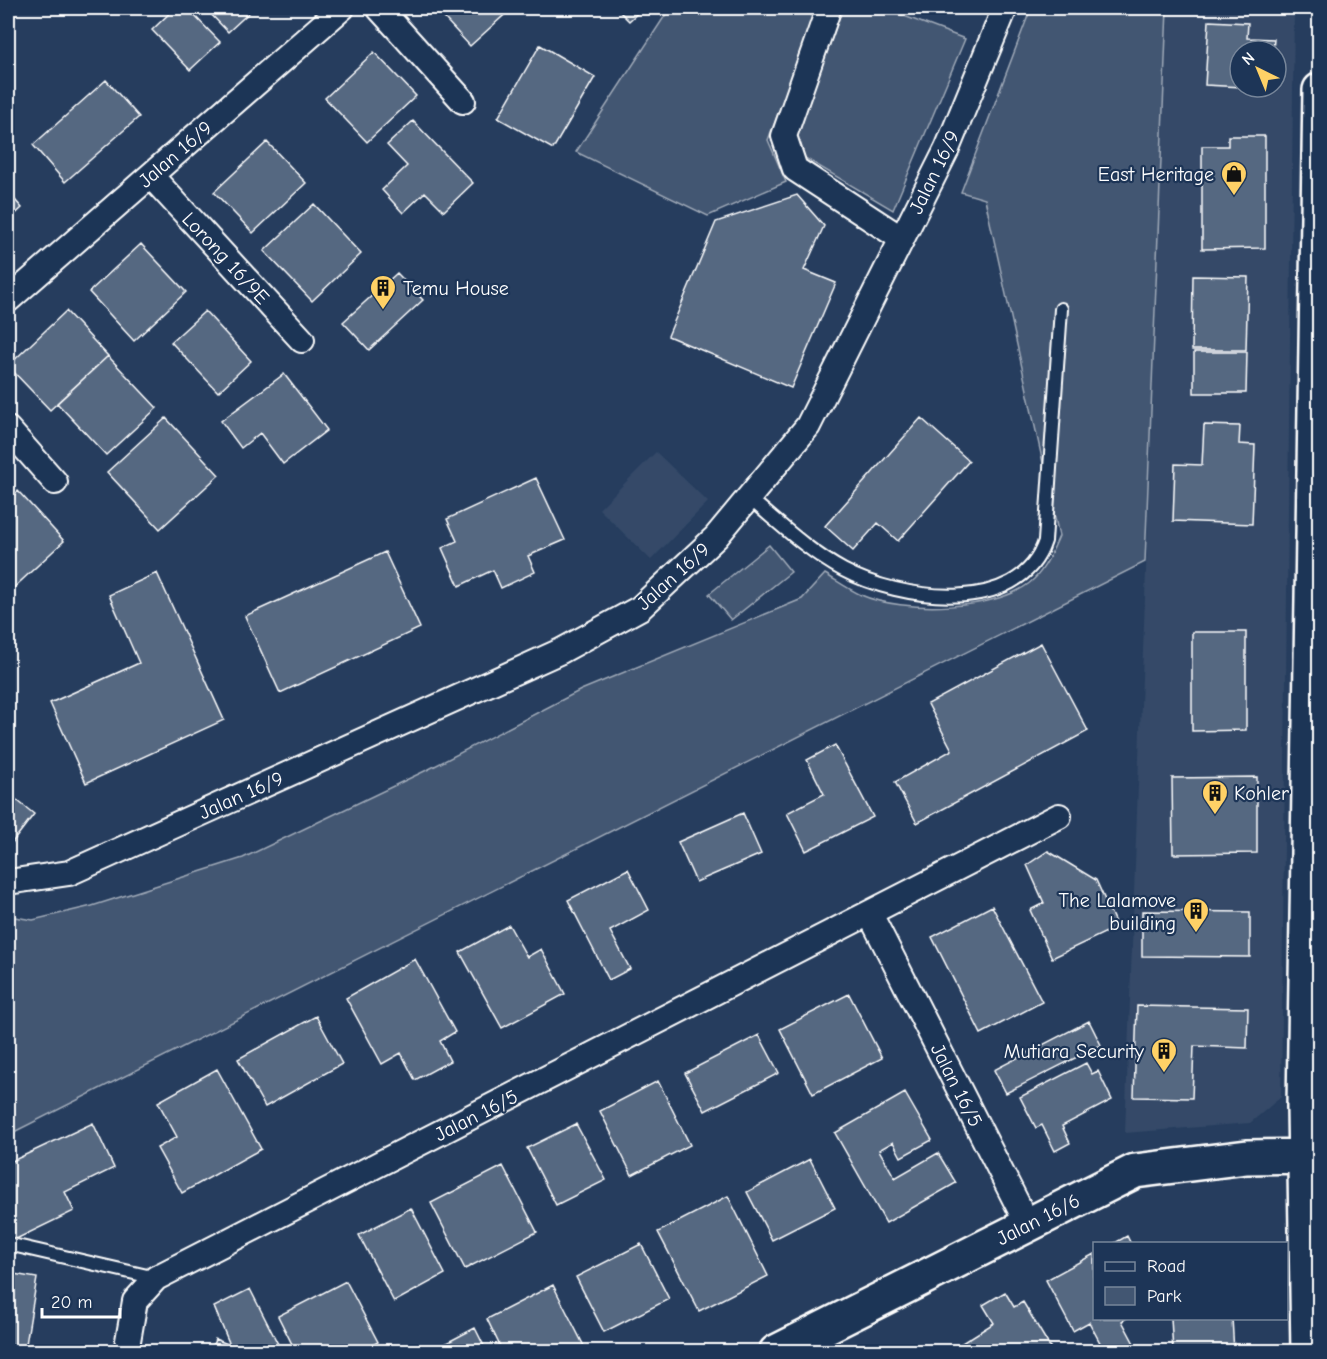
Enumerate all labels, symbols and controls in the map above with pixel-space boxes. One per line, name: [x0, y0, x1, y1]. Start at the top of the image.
north arrow: [1228, 39, 1288, 99]
text: N: [1238, 49, 1258, 69]
street label: Jalan 16/9: [134, 116, 217, 193]
street label: Jalan 16/9: [904, 127, 965, 218]
shop icon: East Heritage: [1219, 159, 1249, 197]
place label: East Heritage: [1098, 163, 1214, 186]
street label: Lorong 16/9E: [177, 208, 274, 309]
building icon: Temu House: [368, 273, 398, 311]
place label: Temu House: [403, 277, 509, 300]
street label: Jalan 16/9: [632, 538, 714, 615]
street label: Jalan 16/9: [195, 767, 287, 824]
building icon: Kohler: [1200, 778, 1230, 816]
place label: Kohler: [1234, 782, 1289, 805]
place label: The Lalamove building: [1059, 889, 1176, 935]
building icon: The Lalamove building: [1181, 896, 1211, 934]
building icon: Mutiara Security: [1149, 1036, 1179, 1074]
street label: Jalan 16/5: [926, 1040, 987, 1131]
place label: Mutiara Security: [1004, 1040, 1144, 1063]
street label: Jalan 16/5: [431, 1085, 522, 1146]
street label: Jalan 16/6: [993, 1189, 1084, 1250]
legend: [1093, 1242, 1288, 1320]
text: Road: [1147, 1256, 1186, 1277]
scale bar: [42, 1281, 120, 1319]
text: Park: [1147, 1286, 1182, 1307]
text: 20 m: [51, 1292, 92, 1313]

